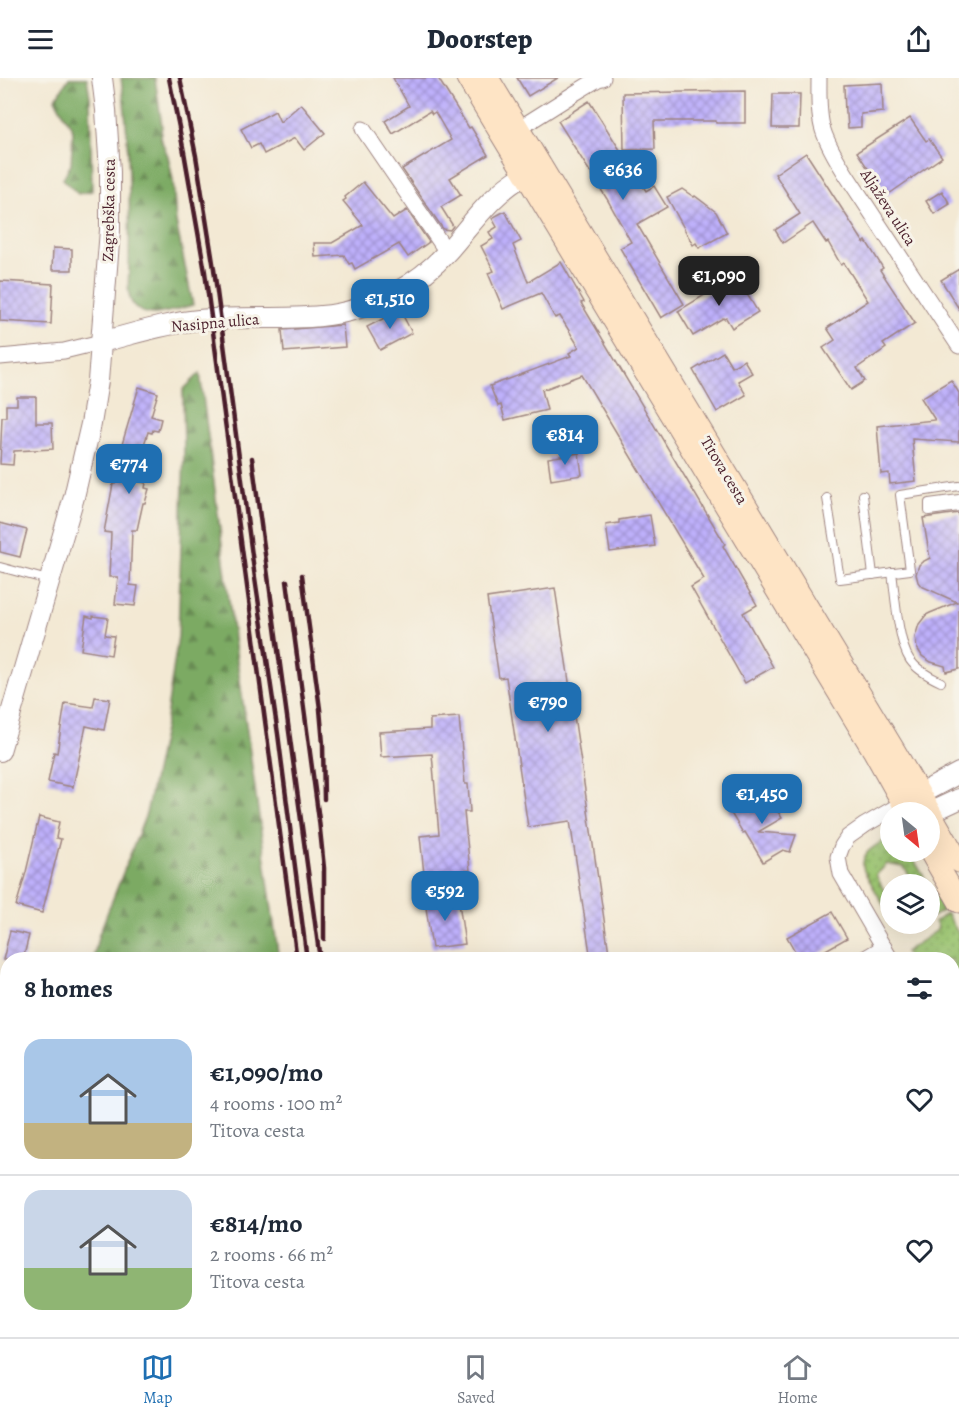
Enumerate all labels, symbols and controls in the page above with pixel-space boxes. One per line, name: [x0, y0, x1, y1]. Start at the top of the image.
text: Doorstep: [427, 21, 532, 57]
icon: menu: [24, 23, 57, 56]
icon: share: [902, 23, 935, 56]
pin: €636: [587, 150, 659, 201]
text: €636: [604, 156, 642, 183]
street label: Zagrebška cesta: [97, 158, 121, 262]
street label: Aljaževa ulica: [855, 164, 922, 251]
pin: €1,090: [670, 256, 768, 307]
text: €1,090: [692, 262, 746, 289]
pin: €1,510: [341, 279, 439, 330]
text: €1,510: [365, 285, 415, 312]
street label: Nasipna ulica: [170, 308, 261, 338]
pin: €814: [529, 415, 601, 466]
text: €814: [546, 421, 584, 448]
street label: Titova cesta: [695, 432, 753, 509]
pin: €774: [93, 444, 165, 495]
text: €774: [110, 450, 148, 477]
pin: €790: [512, 682, 584, 733]
text: €790: [528, 688, 568, 715]
pin: €1,450: [713, 774, 811, 825]
text: €1,450: [736, 780, 788, 807]
north arrow: [880, 802, 940, 862]
map controls: [880, 802, 940, 934]
pin: €592: [409, 871, 481, 922]
button: layers: [880, 874, 940, 934]
text: €592: [426, 877, 464, 904]
text: 8 homes: [24, 971, 113, 1006]
icon: filters: [903, 972, 936, 1005]
text: €1,090/mo: [210, 1055, 323, 1090]
icon: home: [72, 1063, 144, 1135]
icon: heart: [903, 1083, 936, 1116]
text: 4 rooms · 100 m²: [210, 1090, 342, 1117]
text: Titova cesta: [210, 1117, 305, 1144]
text: €814/mo: [210, 1206, 303, 1241]
icon: home: [72, 1214, 144, 1286]
icon: heart: [903, 1234, 936, 1267]
text: 2 rooms · 66 m²: [210, 1241, 333, 1268]
text: Titova cesta: [210, 1268, 305, 1295]
tab: Map: [141, 1351, 174, 1409]
tab: Saved: [457, 1351, 495, 1409]
tab: Home: [777, 1351, 818, 1409]

